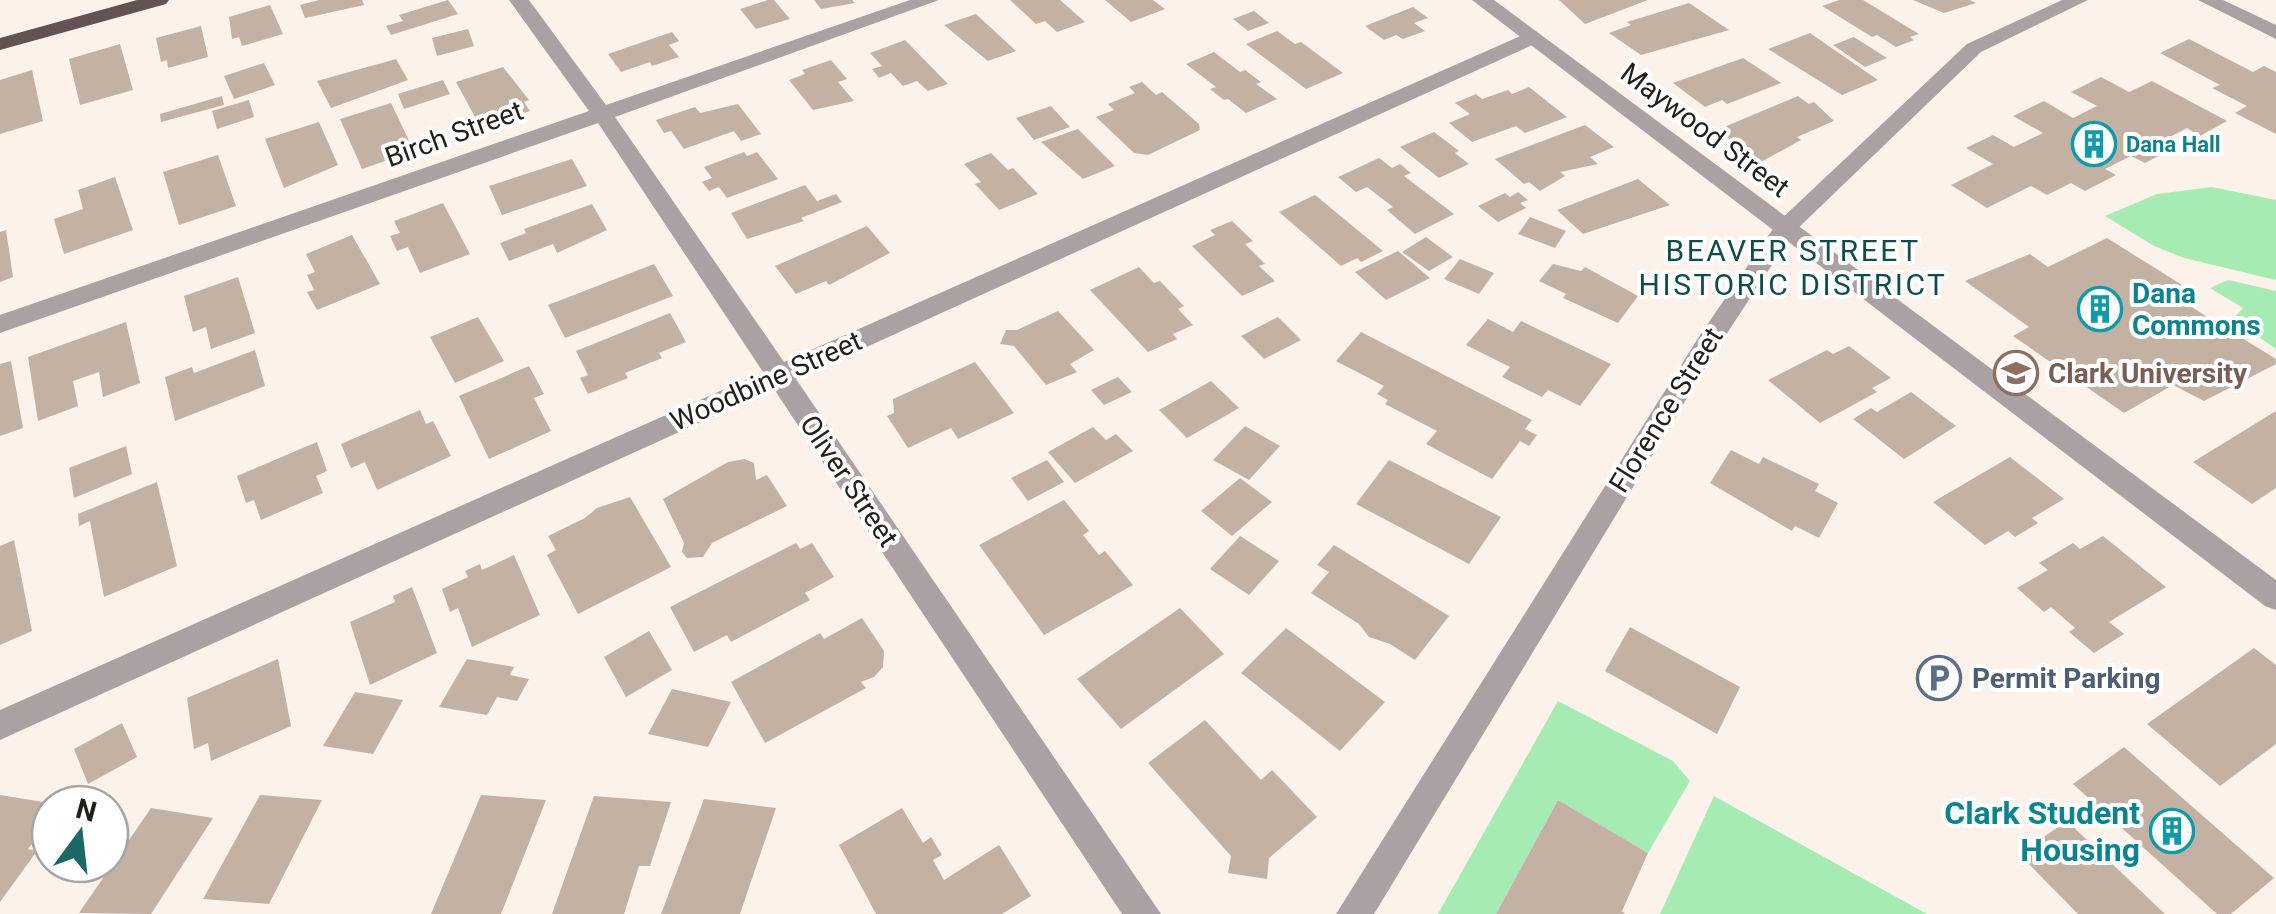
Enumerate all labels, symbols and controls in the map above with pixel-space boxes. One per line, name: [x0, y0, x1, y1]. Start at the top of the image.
street label: Maywood Street: [1614, 56, 1796, 204]
street label: Birch Street: [381, 94, 527, 174]
building icon: Dana Hall: [2071, 121, 2117, 167]
place label: Dana Hall: [2126, 132, 2221, 157]
district label: BEAVER STREET HISTORIC DISTRICT: [1639, 233, 1947, 302]
place label: Dana Commons: [2132, 277, 2261, 342]
building icon: Dana Commons: [2077, 286, 2123, 332]
street label: Florence Street: [1602, 321, 1730, 499]
street label: Woodbine Street: [665, 324, 867, 438]
school or university icon: Clark University: [1993, 350, 2039, 396]
place label: Clark University: [2048, 357, 2248, 390]
street label: Oliver Street: [793, 409, 905, 553]
parking icon: Permit Parking: [1916, 655, 1962, 701]
place label: Permit Parking: [1972, 662, 2161, 695]
north arrow: [30, 784, 130, 884]
text: N: [73, 792, 100, 829]
place label: Clark Student Housing: [1944, 794, 2140, 869]
building icon: Clark Student Housing: [2149, 808, 2195, 854]

